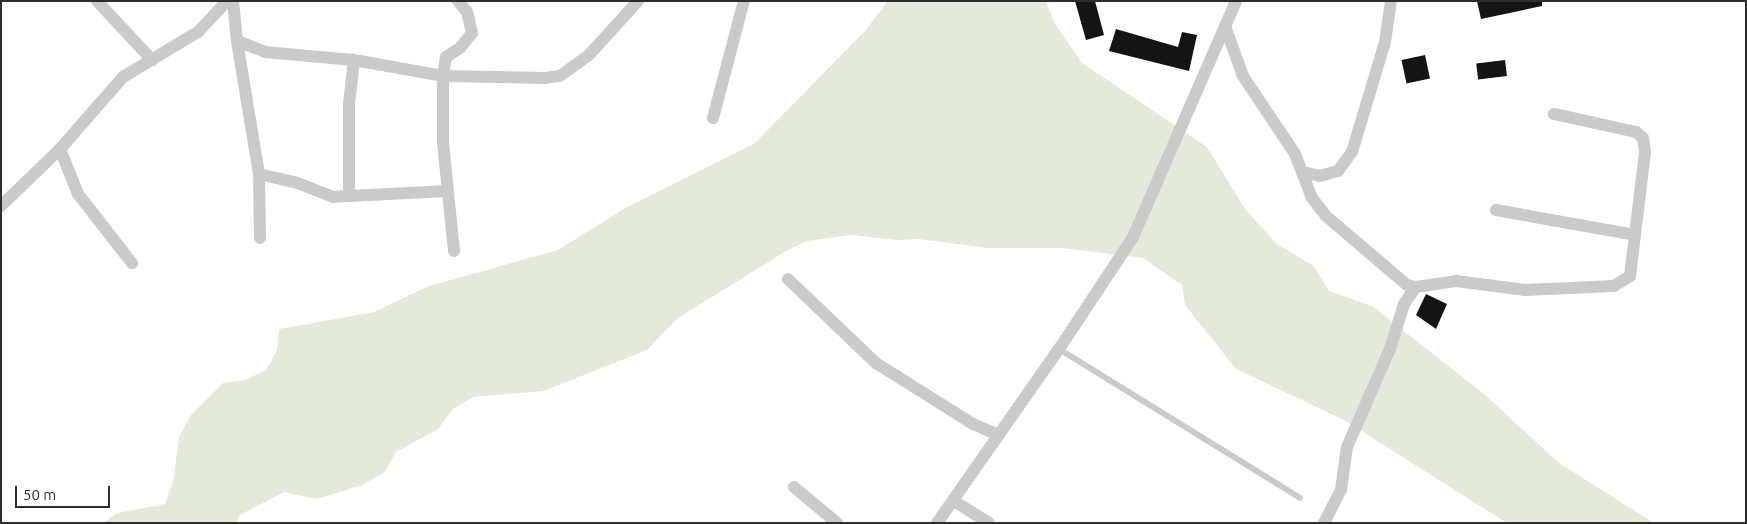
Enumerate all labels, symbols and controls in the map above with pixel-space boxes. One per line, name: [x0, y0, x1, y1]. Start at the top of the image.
scale bar: [18, 476, 112, 508]
text: 50 m: [23, 486, 56, 503]

